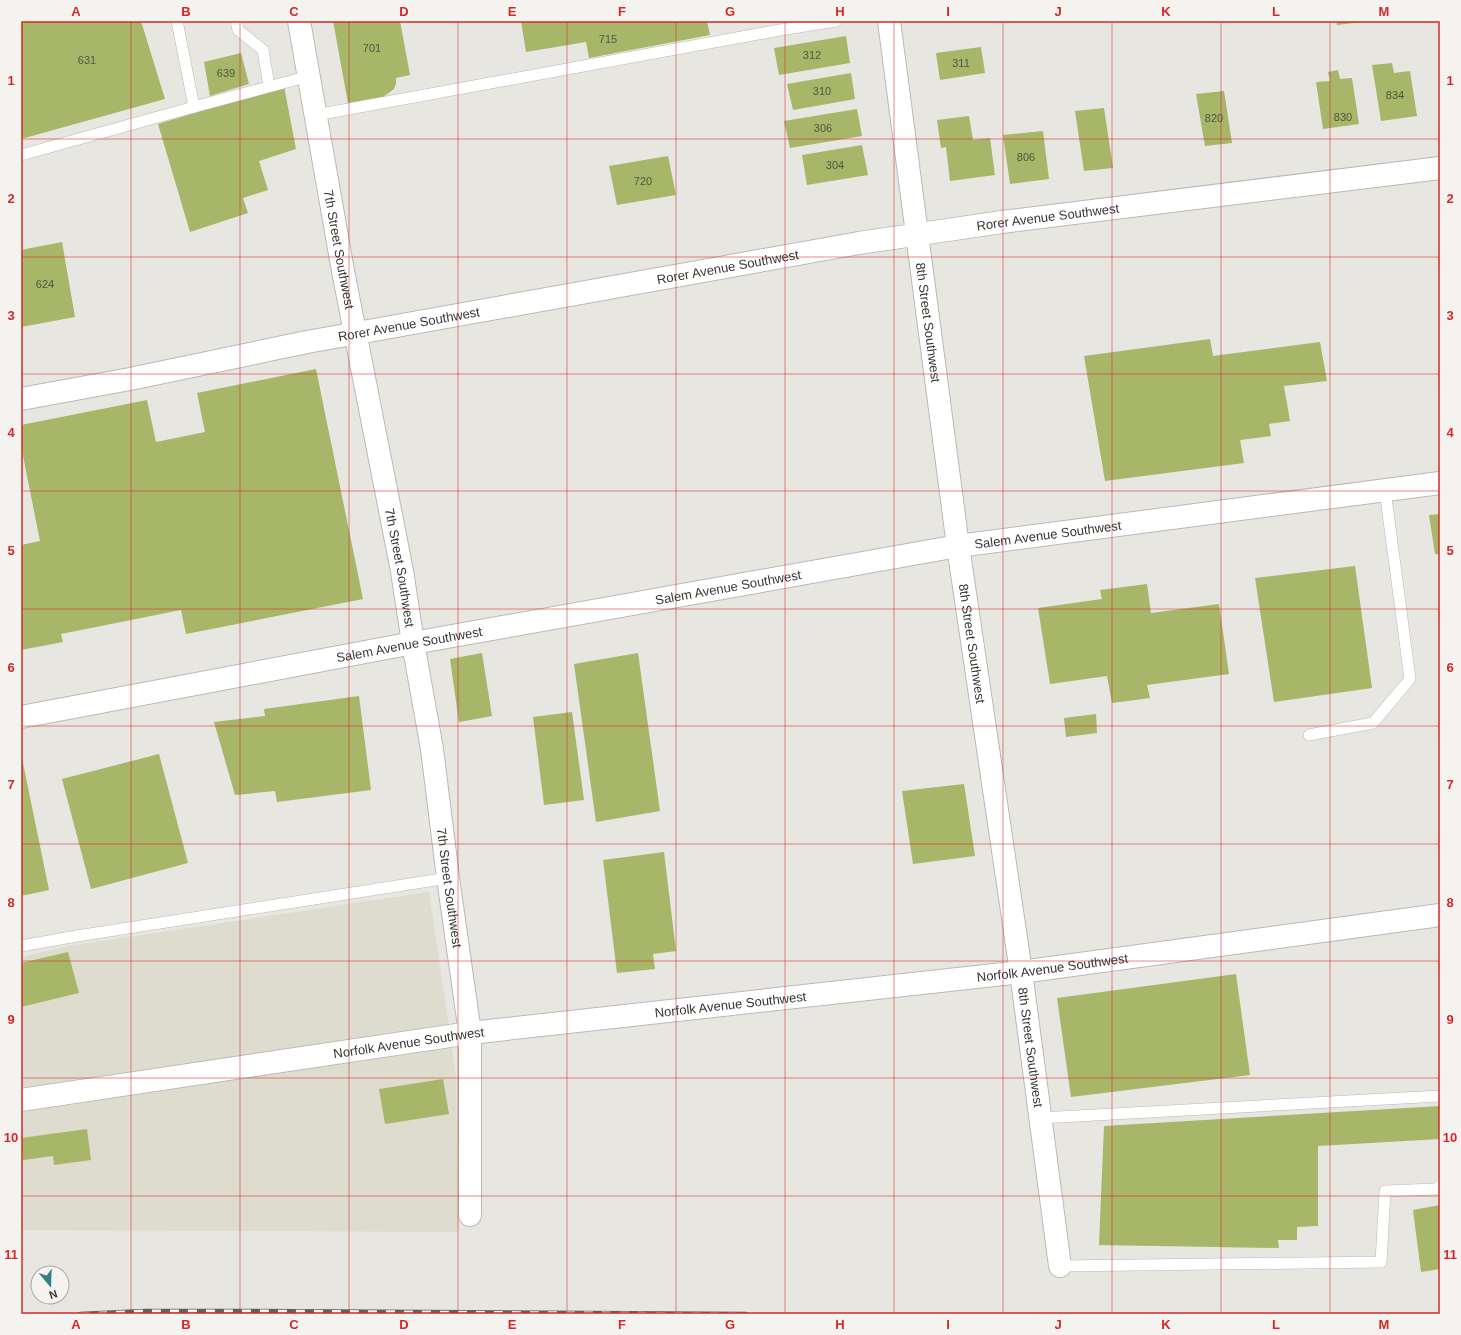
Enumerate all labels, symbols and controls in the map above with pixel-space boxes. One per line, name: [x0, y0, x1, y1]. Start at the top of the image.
text: A: [71, 4, 81, 19]
text: B: [181, 4, 191, 19]
text: C: [289, 4, 299, 19]
text: D: [399, 4, 409, 19]
text: E: [508, 4, 517, 19]
text: F: [618, 4, 626, 19]
text: G: [725, 4, 735, 19]
text: H: [835, 4, 845, 19]
text: I: [946, 4, 950, 19]
text: J: [1054, 4, 1062, 19]
text: K: [1161, 4, 1171, 19]
text: L: [1272, 4, 1280, 19]
text: M: [1379, 4, 1389, 19]
house number: 715: [599, 33, 617, 45]
house number: 701: [363, 42, 381, 54]
house number: 312: [803, 49, 821, 61]
house number: 631: [78, 54, 96, 66]
house number: 311: [952, 57, 970, 69]
house number: 639: [217, 67, 235, 79]
text: 1: [7, 73, 15, 88]
text: 1: [1446, 73, 1454, 88]
house number: 310: [813, 85, 831, 97]
house number: 834: [1386, 89, 1404, 101]
house number: 830: [1334, 111, 1352, 123]
house number: 820: [1205, 112, 1223, 124]
house number: 306: [814, 122, 832, 134]
house number: 806: [1017, 151, 1035, 163]
house number: 304: [826, 159, 844, 171]
house number: 720: [634, 175, 652, 187]
street label: 7th Street Southwest: [321, 189, 358, 311]
text: 2: [7, 191, 15, 206]
text: 2: [1446, 191, 1454, 206]
street label: Rorer Avenue Southwest: [975, 200, 1120, 233]
street label: Rorer Avenue Southwest: [656, 246, 800, 287]
street label: 8th Street Southwest: [913, 262, 944, 384]
house number: 624: [36, 278, 54, 290]
street label: Rorer Avenue Southwest: [337, 304, 481, 344]
text: 3: [7, 308, 15, 323]
text: 3: [1446, 308, 1454, 323]
text: 4: [7, 425, 15, 440]
text: 4: [1446, 425, 1454, 440]
street label: 7th Street Southwest: [382, 507, 418, 629]
street label: Salem Avenue Southwest: [973, 517, 1122, 551]
text: 5: [7, 543, 15, 558]
text: 5: [1446, 543, 1454, 558]
street label: Salem Avenue Southwest: [654, 566, 803, 607]
street label: 8th Street Southwest: [956, 583, 989, 705]
street label: Salem Avenue Southwest: [335, 623, 484, 665]
text: 6: [7, 660, 15, 675]
text: 6: [1446, 660, 1454, 675]
text: 7: [7, 777, 15, 792]
text: 7: [1446, 777, 1454, 792]
street label: 7th Street Southwest: [434, 827, 465, 949]
text: 8: [7, 895, 15, 910]
text: 8: [1446, 895, 1454, 910]
street label: Norfolk Avenue Southwest: [976, 950, 1129, 984]
street label: 8th Street Southwest: [1016, 986, 1046, 1108]
street label: Norfolk Avenue Southwest: [654, 988, 807, 1020]
text: 9: [7, 1012, 15, 1027]
text: 9: [1446, 1012, 1454, 1027]
street label: Norfolk Avenue Southwest: [332, 1024, 485, 1061]
text: 10: [4, 1130, 18, 1145]
text: 10: [1443, 1130, 1457, 1145]
text: 11: [4, 1247, 18, 1262]
text: 11: [1443, 1247, 1457, 1262]
north arrow: [30, 1265, 70, 1305]
text: N: [47, 1287, 59, 1301]
text: A: [71, 1317, 81, 1332]
text: B: [181, 1317, 191, 1332]
text: C: [289, 1317, 299, 1332]
text: D: [399, 1317, 409, 1332]
text: E: [508, 1317, 517, 1332]
text: F: [618, 1317, 626, 1332]
text: G: [725, 1317, 735, 1332]
text: H: [835, 1317, 845, 1332]
text: I: [946, 1317, 950, 1332]
text: J: [1054, 1317, 1062, 1332]
text: K: [1161, 1317, 1171, 1332]
text: L: [1272, 1317, 1280, 1332]
text: M: [1379, 1317, 1389, 1332]

